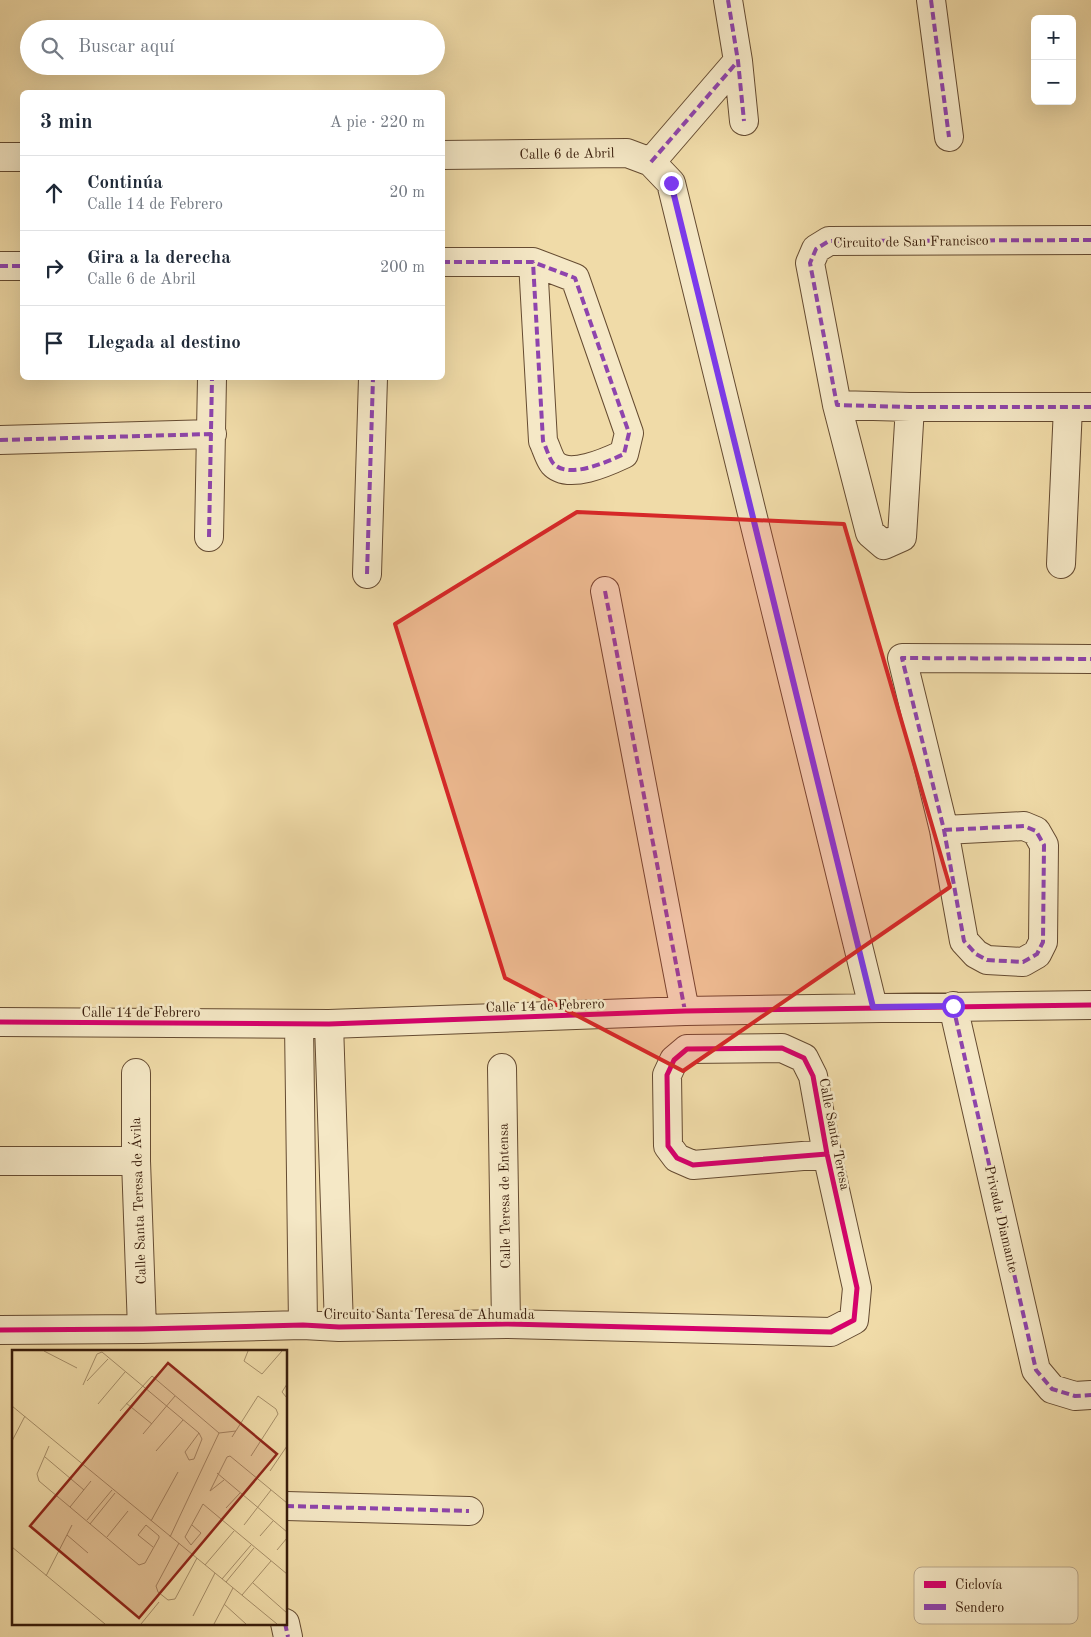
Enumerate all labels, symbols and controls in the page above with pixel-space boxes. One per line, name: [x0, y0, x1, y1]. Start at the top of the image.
map controls: [1031, 15, 1076, 105]
button: +: [1031, 15, 1076, 60]
search box: [20, 20, 445, 75]
icon: search: [38, 34, 66, 62]
text: Buscar aquí: [78, 38, 174, 57]
button: −: [1031, 60, 1076, 105]
text: 3 min: [40, 112, 93, 133]
text: A pie · 220 m: [330, 115, 425, 131]
street label: Calle 6 de Abril: [519, 146, 615, 162]
route end: [660, 172, 683, 195]
text: Continúa: [87, 174, 163, 193]
icon: ahead: [40, 179, 68, 207]
text: 20 m: [389, 185, 425, 201]
text: Calle 14 de Febrero: [87, 197, 223, 213]
street label: Circuito de San Francisco: [833, 234, 989, 250]
text: Gira a la derecha: [87, 249, 231, 268]
icon: right: [40, 254, 68, 282]
text: 200 m: [380, 260, 425, 276]
text: Calle 6 de Abril: [87, 272, 196, 288]
icon: arrive: [40, 329, 68, 357]
text: Llegada al destino: [87, 334, 241, 353]
route start: [942, 995, 965, 1018]
street label: Calle 14 de Febrero: [485, 997, 605, 1015]
street label: Calle 14 de Febrero: [82, 1006, 201, 1020]
street label: Calle Santa Teresa: [816, 1077, 852, 1191]
street label: Calle Santa Teresa de Ávila: [126, 1117, 149, 1285]
street label: Calle Teresa de Entensa: [497, 1123, 513, 1269]
street label: Privada Diamante: [982, 1164, 1020, 1274]
street label: Circuito Santa Teresa de Ahumada: [323, 1308, 535, 1322]
inset map: [12, 1350, 288, 1624]
legend: [914, 1567, 1078, 1624]
text: Ciclovía: [955, 1578, 1003, 1592]
text: Sendero: [955, 1601, 1004, 1615]

